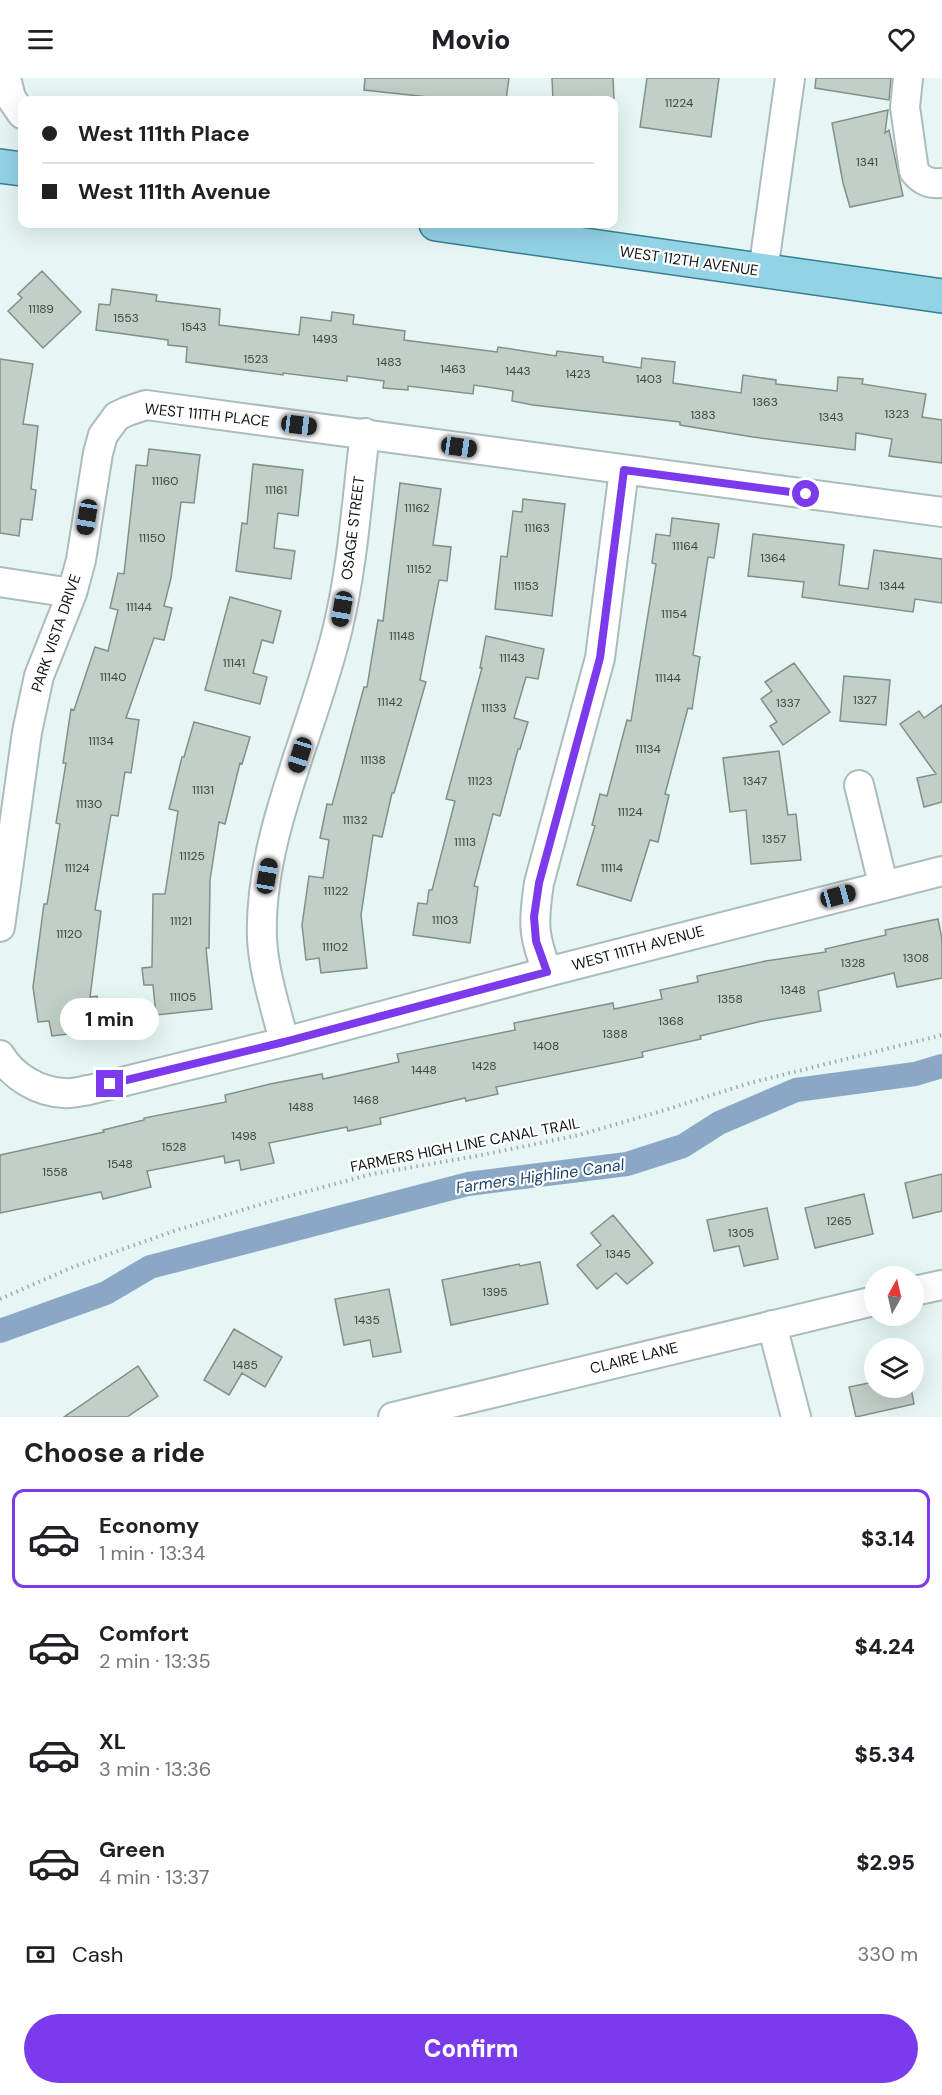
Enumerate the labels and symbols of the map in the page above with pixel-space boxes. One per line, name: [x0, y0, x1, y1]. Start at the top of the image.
house number: 11224: [665, 95, 693, 111]
house number: 1341: [856, 154, 878, 170]
street label: WEST 112TH AVENUE: [618, 241, 760, 281]
house number: 11189: [28, 301, 54, 317]
house number: 1553: [113, 310, 139, 326]
house number: 1543: [181, 319, 207, 335]
house number: 1493: [312, 331, 338, 347]
house number: 1523: [244, 351, 268, 367]
house number: 1483: [376, 354, 402, 370]
house number: 1463: [440, 361, 466, 377]
house number: 1443: [505, 363, 531, 379]
house number: 1423: [565, 366, 591, 382]
house number: 1403: [636, 371, 662, 387]
house number: 1363: [752, 394, 778, 410]
street label: WEST 111TH PLACE: [143, 398, 271, 432]
house number: 1323: [885, 406, 909, 422]
house number: 1383: [690, 407, 716, 423]
house number: 1343: [818, 409, 844, 425]
car: [280, 414, 318, 436]
car: [440, 436, 478, 458]
house number: 11160: [152, 473, 178, 489]
street label: OSAGE STREET: [337, 475, 369, 581]
route start: [792, 480, 819, 507]
house number: 11161: [265, 482, 287, 498]
car: [75, 498, 99, 536]
house number: 11162: [404, 500, 430, 516]
house number: 11163: [524, 520, 550, 536]
house number: 11150: [139, 530, 165, 546]
house number: 11164: [672, 538, 698, 554]
house number: 1364: [760, 550, 786, 566]
house number: 11152: [406, 561, 432, 577]
street label: PARK VISTA DRIVE: [26, 571, 86, 695]
house number: 11153: [513, 578, 539, 594]
house number: 1344: [879, 578, 905, 594]
car: [330, 590, 354, 628]
house number: 11144: [126, 599, 152, 615]
house number: 11154: [661, 606, 687, 622]
house number: 11148: [389, 628, 415, 644]
house number: 11143: [499, 650, 525, 666]
house number: 11141: [223, 655, 245, 671]
house number: 11140: [100, 669, 126, 685]
house number: 11144: [655, 670, 681, 686]
house number: 1327: [853, 692, 877, 708]
house number: 11142: [377, 694, 403, 710]
house number: 1337: [776, 695, 800, 711]
house number: 11133: [481, 700, 507, 716]
house number: 11134: [88, 733, 114, 749]
car: [286, 735, 314, 775]
house number: 11134: [635, 741, 661, 757]
house number: 11138: [360, 752, 386, 768]
house number: 11123: [467, 773, 493, 789]
house number: 1347: [743, 773, 767, 789]
house number: 11131: [192, 782, 214, 798]
house number: 11130: [76, 796, 102, 812]
house number: 11124: [617, 804, 643, 820]
house number: 11132: [342, 812, 368, 828]
house number: 1357: [762, 831, 786, 847]
house number: 11113: [454, 834, 476, 850]
house number: 11125: [179, 848, 205, 864]
car: [255, 857, 279, 895]
house number: 11124: [64, 860, 90, 876]
house number: 11114: [601, 860, 623, 876]
house number: 11122: [323, 883, 349, 899]
car: [818, 883, 858, 909]
house number: 11103: [432, 912, 458, 928]
house number: 11121: [170, 913, 192, 929]
street label: WEST 111TH AVENUE: [570, 921, 706, 975]
house number: 11120: [56, 926, 82, 942]
house number: 11102: [322, 939, 348, 955]
house number: 1308: [903, 950, 929, 966]
house number: 1328: [841, 955, 865, 971]
house number: 1348: [780, 982, 806, 998]
house number: 11105: [170, 989, 196, 1005]
house number: 1358: [717, 991, 743, 1007]
callout: 1 min: [60, 997, 160, 1039]
house number: 1368: [658, 1013, 684, 1029]
house number: 1388: [602, 1026, 628, 1042]
house number: 1408: [533, 1038, 559, 1054]
house number: 1428: [471, 1058, 497, 1074]
house number: 1448: [411, 1062, 437, 1078]
route end: [96, 1070, 123, 1097]
house number: 1468: [353, 1092, 379, 1108]
house number: 1488: [288, 1099, 314, 1115]
street label: FARMERS HIGH LINE CANAL TRAIL: [349, 1113, 582, 1177]
house number: 1498: [231, 1128, 257, 1144]
house number: 1528: [162, 1139, 186, 1155]
water label: Farmers Highline Canal: [455, 1154, 626, 1198]
house number: 1548: [107, 1156, 133, 1172]
house number: 1558: [42, 1164, 68, 1180]
house number: 1265: [826, 1213, 852, 1229]
house number: 1305: [728, 1225, 754, 1241]
house number: 1345: [605, 1246, 631, 1262]
north arrow: [864, 1266, 924, 1326]
house number: 1395: [482, 1284, 508, 1300]
house number: 1435: [354, 1312, 380, 1328]
street label: CLAIRE LANE: [588, 1337, 680, 1379]
house number: 1485: [232, 1357, 258, 1373]

